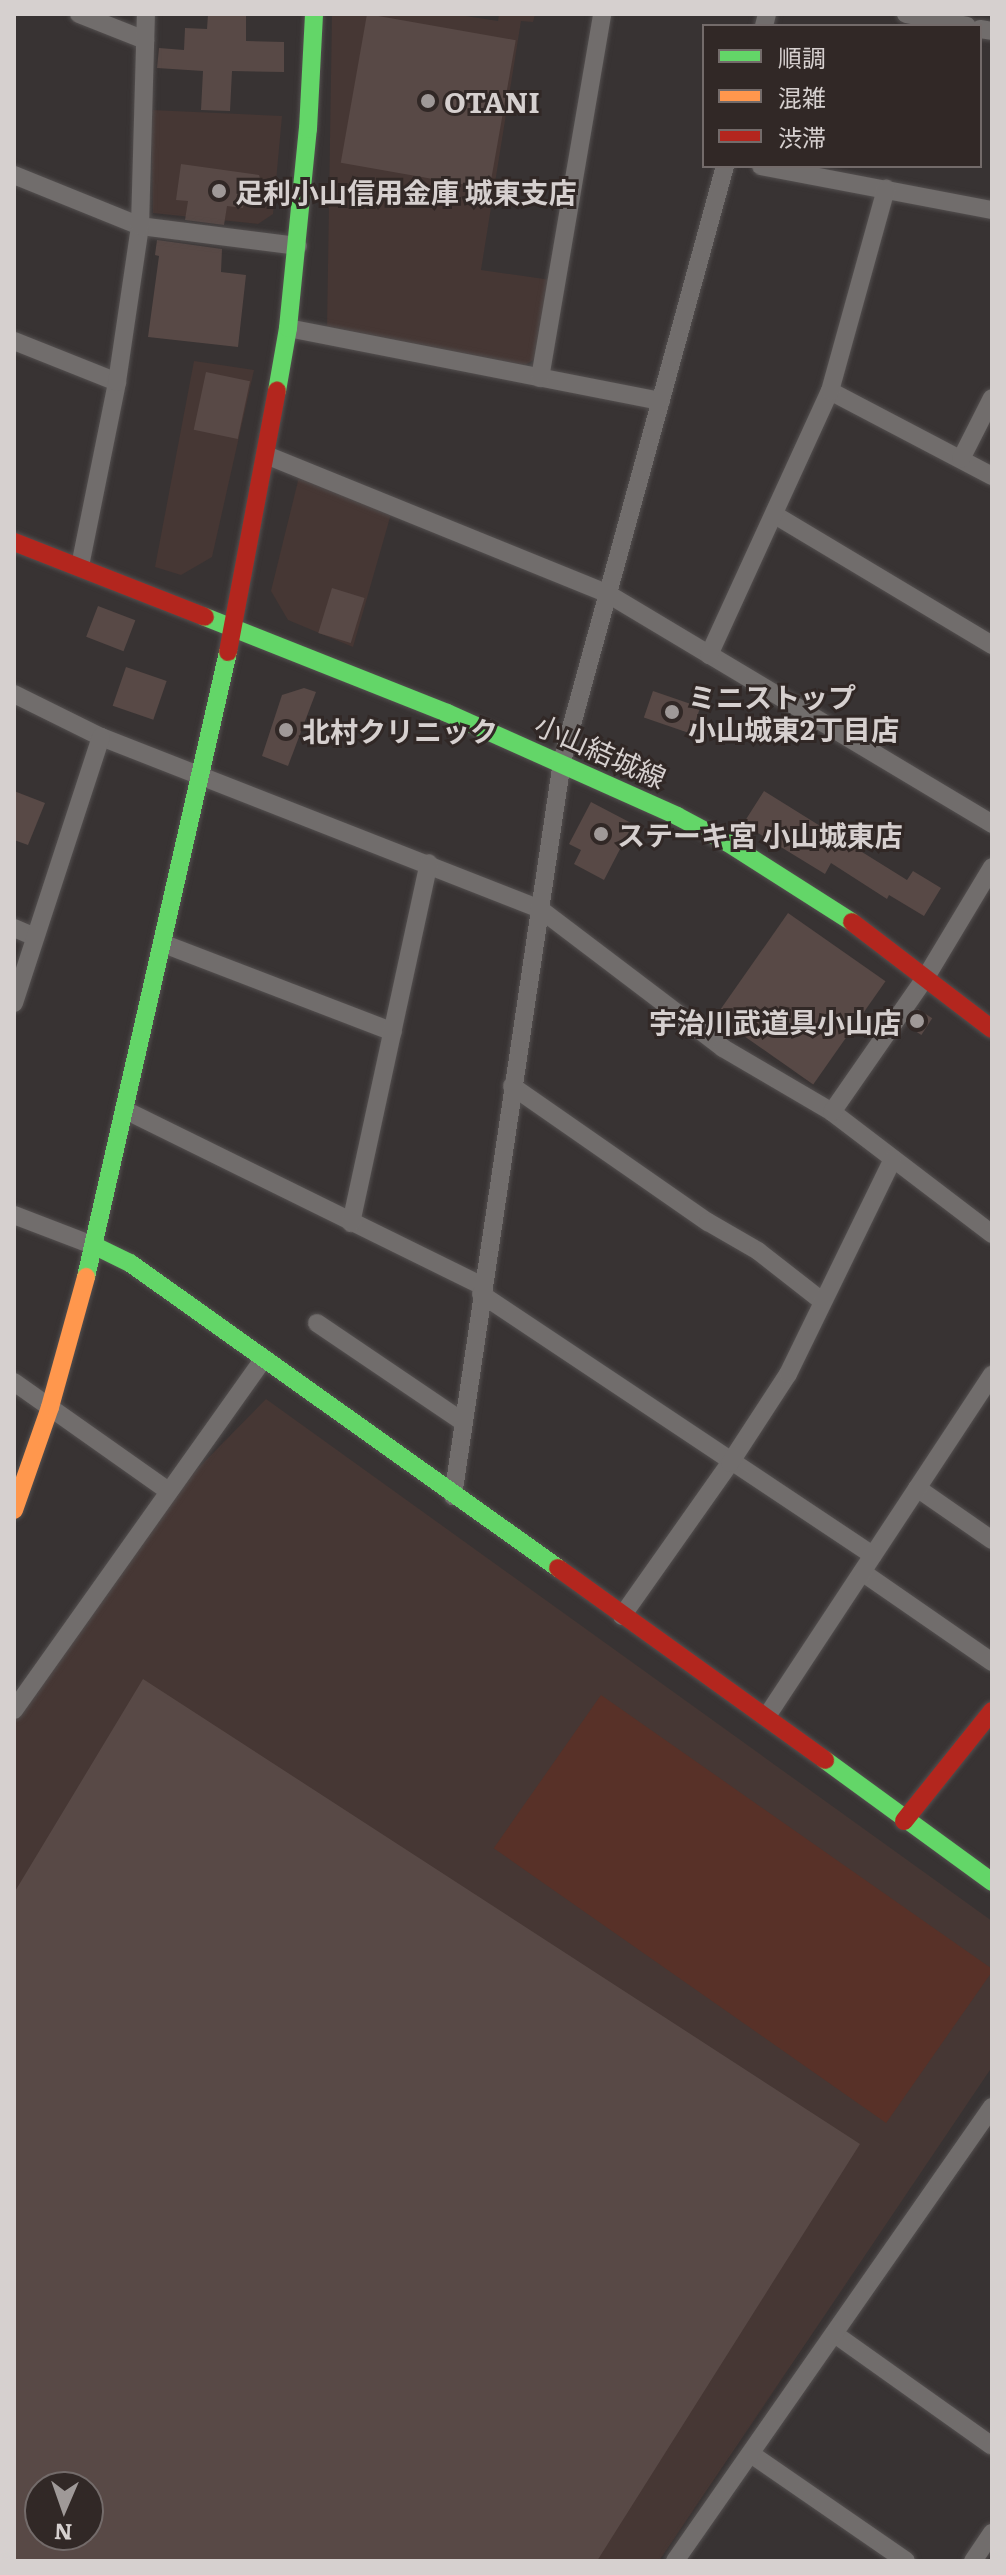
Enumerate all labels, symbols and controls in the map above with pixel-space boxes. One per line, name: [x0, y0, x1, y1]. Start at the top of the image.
legend: [702, 24, 982, 168]
text: 順調: [778, 39, 826, 74]
text: 混雑: [778, 79, 826, 114]
place label: OTANI: [444, 84, 540, 118]
marker: OTANI: [419, 92, 437, 110]
text: 渋滞: [778, 119, 826, 154]
place label: 足利小山信用金庫 城東支店: [235, 174, 577, 208]
marker: 足利小山信用金庫 城東支店: [210, 182, 228, 200]
place label: ミニストップ 小山城東2丁目店: [688, 679, 899, 745]
marker: ミニストップ 小山城東2丁目店: [663, 703, 681, 721]
street label: 小山結城線: [530, 706, 672, 794]
place label: 北村クリニック: [302, 713, 498, 747]
marker: 北村クリニック: [277, 721, 295, 739]
place label: ステーキ宮 小山城東店: [617, 817, 903, 851]
marker: ステーキ宮 小山城東店: [592, 825, 610, 843]
place label: 宇治川武道具小山店: [649, 1004, 901, 1038]
marker: 宇治川武道具小山店: [908, 1012, 926, 1030]
north arrow: [24, 2471, 104, 2551]
text: N: [53, 2517, 73, 2550]

